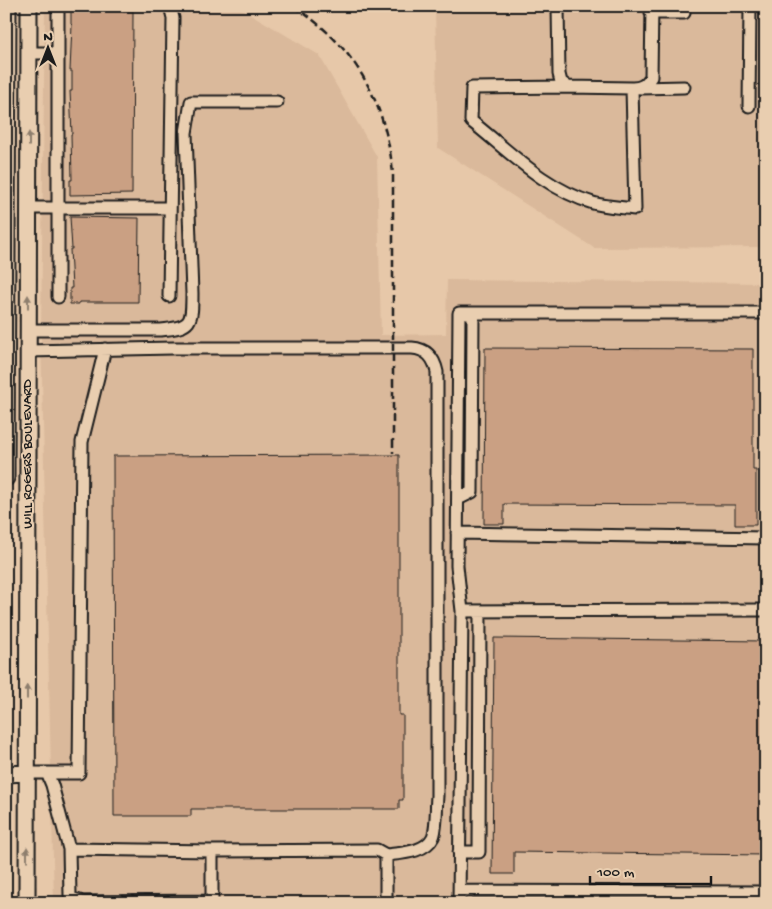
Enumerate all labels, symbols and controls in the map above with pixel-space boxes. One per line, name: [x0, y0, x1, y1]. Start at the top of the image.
north arrow: [22, 22, 72, 72]
text: N: [43, 29, 53, 46]
one-way arrow: [25, 131, 33, 147]
one-way arrow: [24, 293, 32, 309]
street label: WILL ROGERS BOULEVARD: [20, 378, 37, 529]
one-way arrow: [23, 683, 31, 699]
one-way arrow: [23, 846, 31, 862]
scale bar: [590, 854, 711, 886]
text: 100 m: [596, 864, 635, 882]

